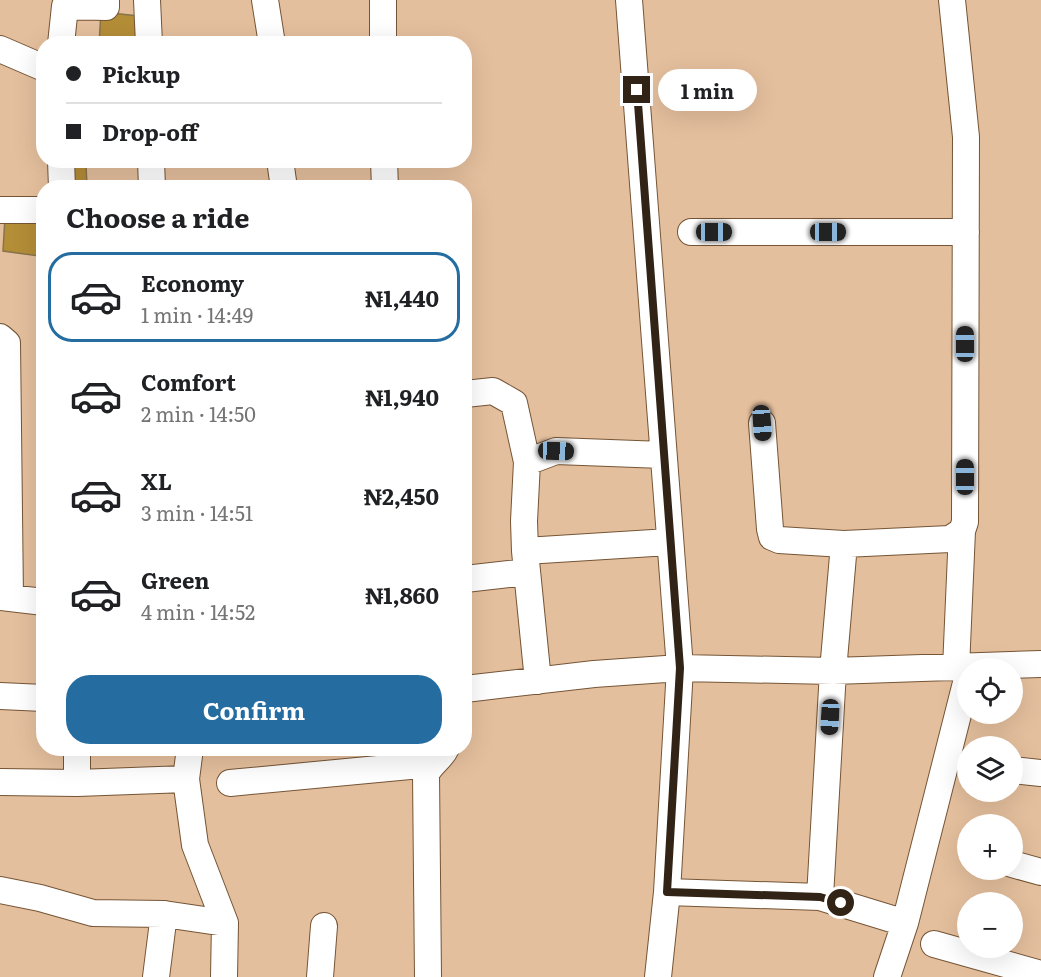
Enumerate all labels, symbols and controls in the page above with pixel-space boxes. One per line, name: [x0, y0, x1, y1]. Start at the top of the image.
text: Pickup: [102, 57, 180, 90]
callout: 1 min: [658, 69, 757, 111]
text: 1 min: [681, 75, 734, 105]
route end: [623, 76, 650, 103]
text: Drop-off: [102, 115, 198, 148]
text: Choose a ride: [66, 196, 249, 236]
car: [696, 223, 732, 241]
car: [810, 223, 846, 241]
text: Economy: [141, 266, 244, 299]
icon: car: [69, 270, 123, 324]
text: ₦1,440: [365, 281, 439, 314]
text: 1 min · 14:49: [141, 299, 253, 329]
car: [956, 326, 974, 362]
text: Comfort: [141, 365, 236, 398]
icon: car: [69, 369, 123, 423]
text: ₦1,940: [365, 380, 439, 413]
text: 2 min · 14:50: [141, 398, 256, 428]
car: [752, 404, 772, 442]
car: [538, 441, 574, 461]
car: [956, 459, 974, 495]
text: XL: [141, 464, 172, 497]
icon: car: [69, 468, 123, 522]
text: ₦2,450: [363, 479, 439, 512]
text: 3 min · 14:51: [141, 497, 253, 527]
text: Green: [141, 563, 210, 596]
icon: car: [69, 567, 123, 621]
text: ₦1,860: [365, 578, 439, 611]
text: 4 min · 14:52: [141, 596, 255, 626]
map controls: [957, 658, 1023, 958]
button: locate: [957, 658, 1023, 724]
button: Confirm: [66, 675, 442, 744]
car: [820, 699, 840, 735]
button: layers: [957, 736, 1023, 802]
button: +: [957, 814, 1023, 880]
route start: [827, 889, 854, 916]
button: −: [957, 892, 1023, 958]

